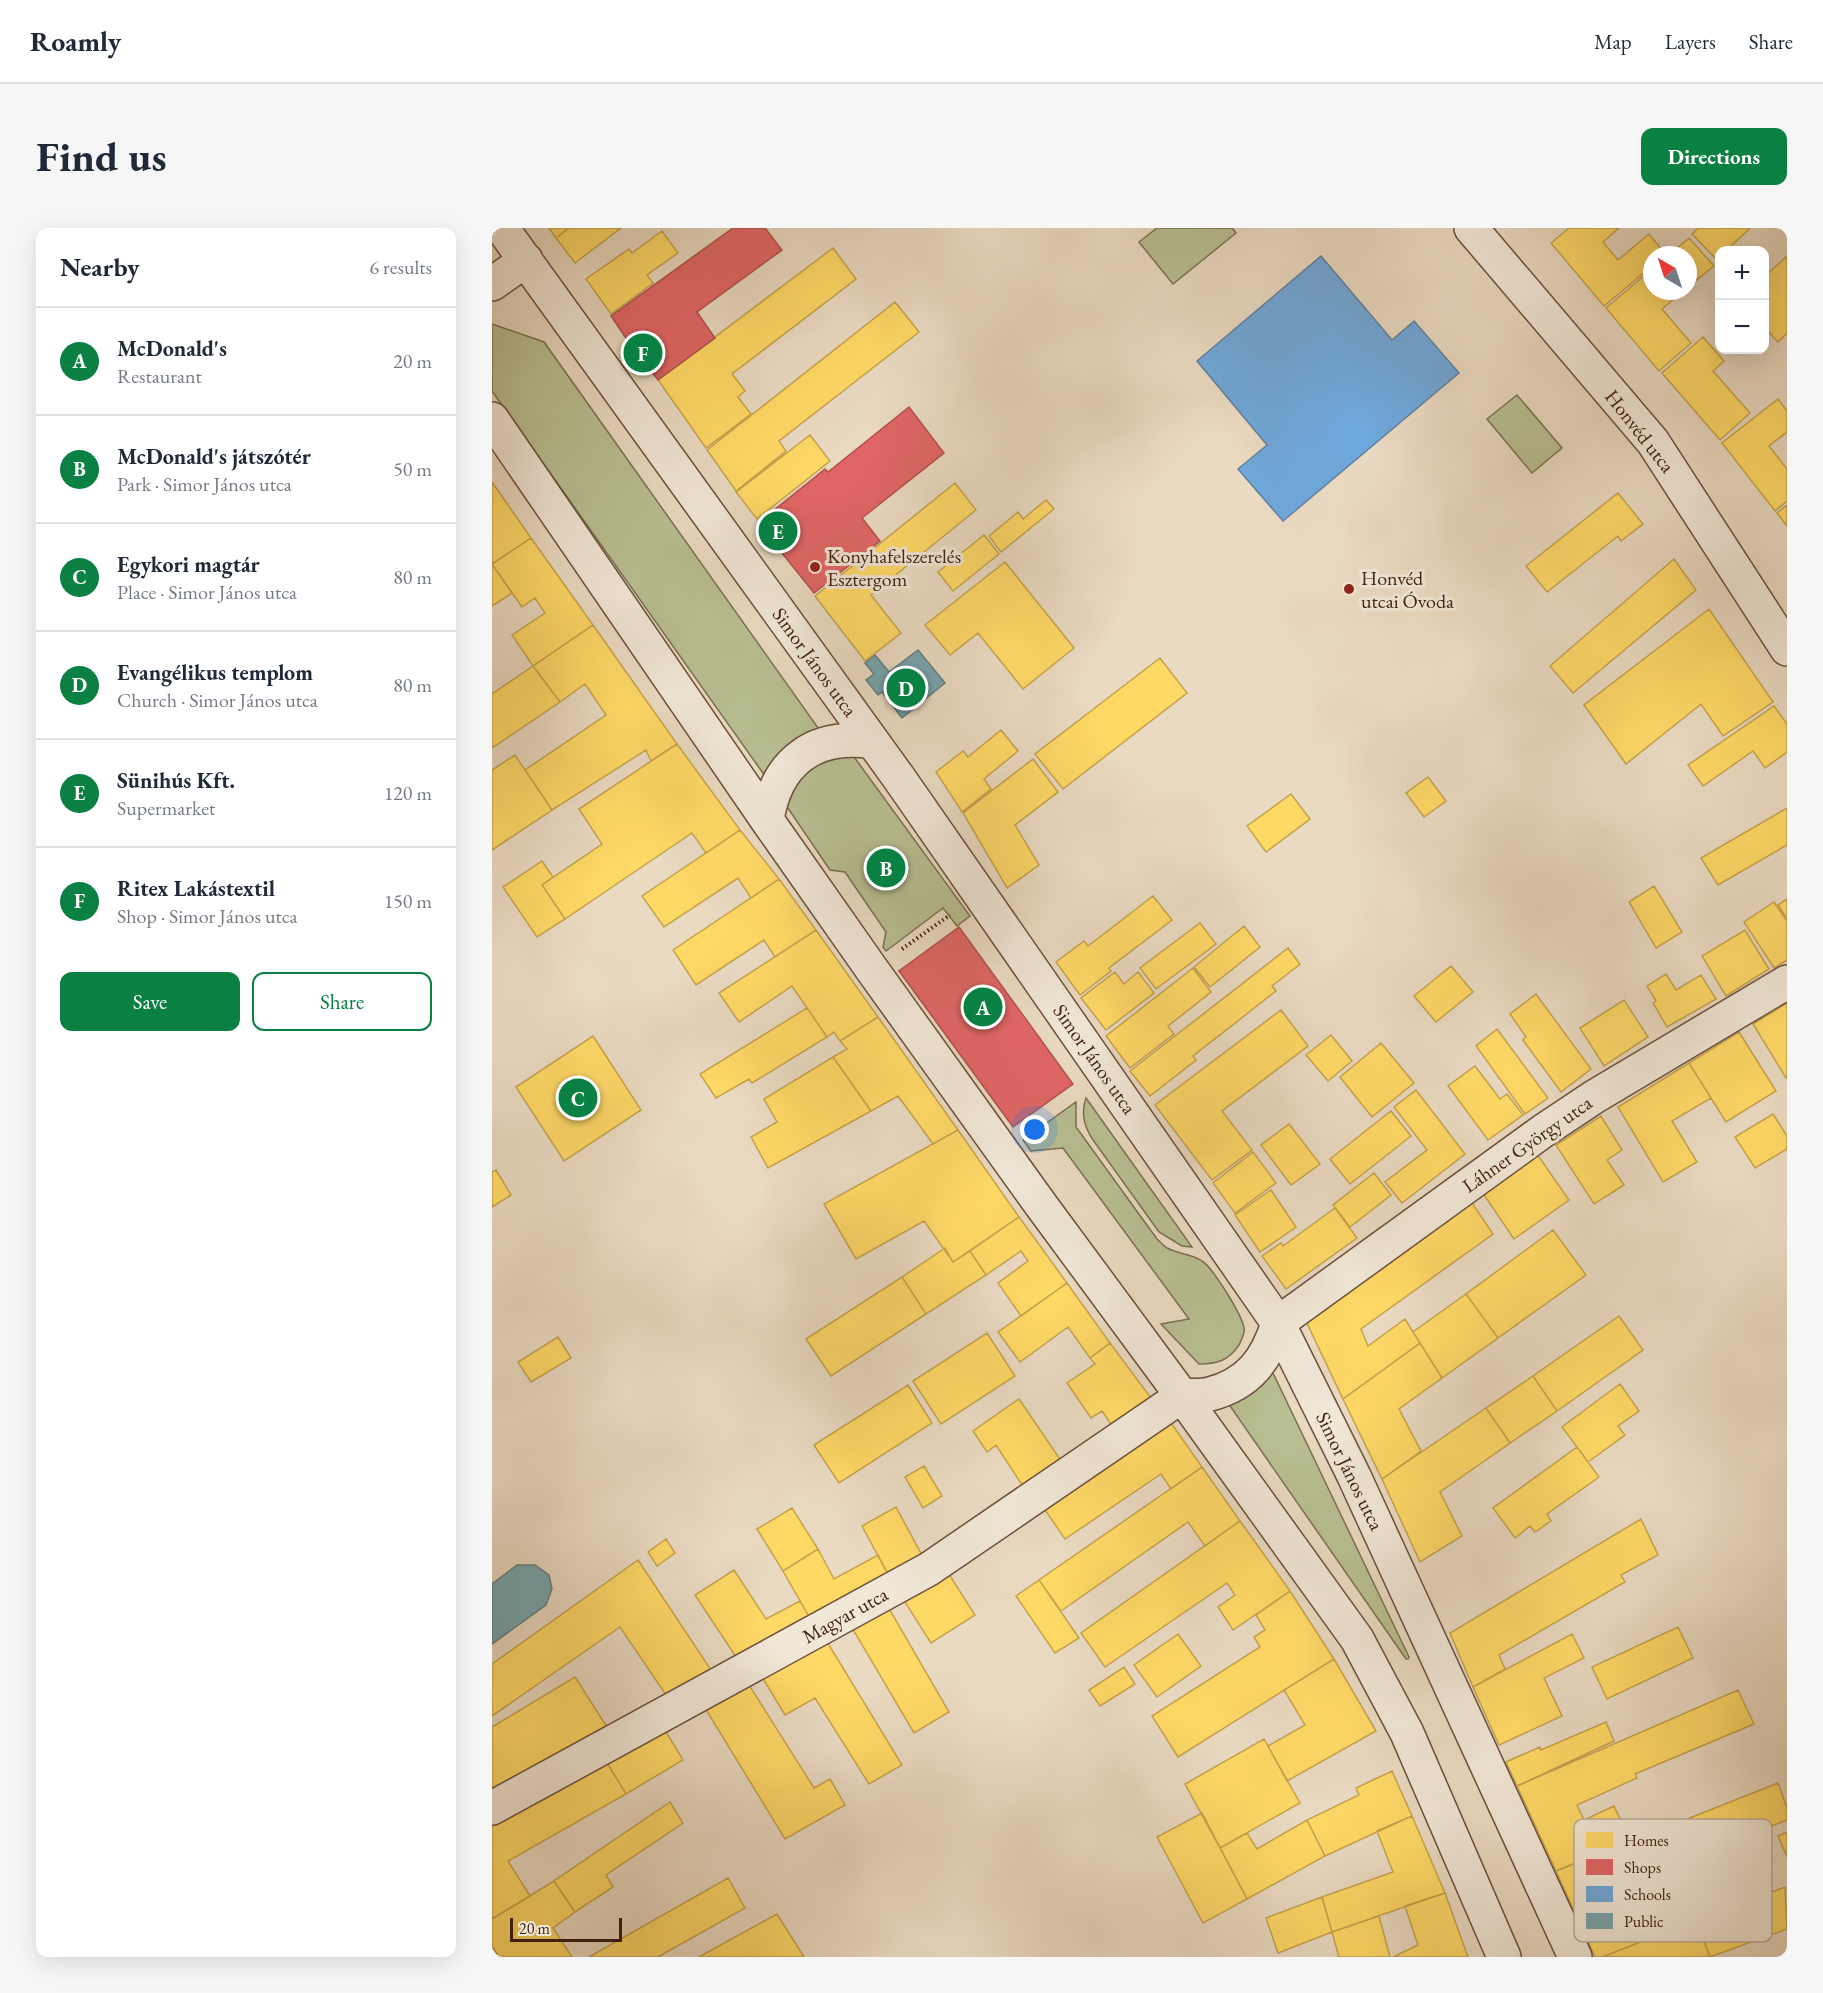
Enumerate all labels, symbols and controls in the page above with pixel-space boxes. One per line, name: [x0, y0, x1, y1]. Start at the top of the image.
text: Roamly: [30, 23, 121, 59]
text: Map: [1594, 28, 1632, 55]
text: Layers: [1665, 28, 1716, 55]
text: Share: [1749, 28, 1793, 55]
button: Directions: [1641, 128, 1787, 185]
text: Find us: [36, 129, 167, 184]
north arrow: [1643, 246, 1697, 300]
map controls: [1715, 246, 1769, 354]
button: +: [1715, 246, 1769, 300]
text: Nearby: [60, 250, 140, 284]
text: 6 results: [369, 254, 432, 280]
button: −: [1715, 300, 1769, 354]
pin: F: [624, 330, 662, 376]
text: McDonald's: [117, 334, 227, 363]
text: A: [72, 348, 87, 374]
text: 20 m: [393, 348, 432, 374]
text: Restaurant: [117, 363, 202, 389]
street label: Honvéd utca: [1599, 384, 1681, 478]
text: McDonald's játszótér: [117, 442, 311, 471]
text: B: [73, 456, 86, 482]
text: 50 m: [393, 456, 432, 482]
text: Park · Simor János utca: [117, 471, 292, 497]
pin: E: [758, 508, 798, 554]
place label: Konyhafelszerelés Esztergom: [827, 543, 961, 592]
text: Egykori magtár: [117, 550, 260, 579]
marker: Konyhafelszerelés Esztergom: [808, 560, 822, 574]
text: C: [72, 564, 87, 590]
text: 80 m: [393, 564, 432, 590]
place label: Honvéd utcai Óvoda: [1361, 565, 1454, 614]
text: Place · Simor János utca: [117, 579, 297, 605]
marker: Honvéd utcai Óvoda: [1342, 582, 1356, 596]
street label: Simor János utca: [767, 602, 863, 722]
text: Evangélikus templom: [117, 658, 313, 687]
pin: D: [886, 666, 926, 710]
text: D: [72, 672, 87, 698]
text: 80 m: [393, 672, 432, 698]
text: Church · Simor János utca: [117, 687, 318, 713]
text: Sünihús Kft.: [117, 766, 235, 795]
text: E: [74, 780, 85, 806]
text: 120 m: [384, 780, 432, 806]
text: Supermarket: [117, 795, 215, 821]
pin: B: [866, 846, 906, 890]
text: Ritex Lakástextil: [117, 874, 275, 903]
text: F: [74, 888, 85, 914]
text: 150 m: [384, 888, 432, 914]
text: Shop · Simor János utca: [117, 903, 298, 929]
button: Save: [60, 972, 240, 1031]
button: Share: [252, 972, 432, 1031]
pin: A: [964, 984, 1002, 1030]
street label: Simor János utca: [1047, 999, 1143, 1119]
pin: C: [558, 1076, 598, 1120]
street label: Láhner György utca: [1457, 1090, 1597, 1198]
your location: [1020, 1115, 1049, 1144]
street label: Simor János utca: [1310, 1407, 1390, 1535]
street label: Magyar utca: [798, 1581, 892, 1649]
legend: [1574, 1819, 1772, 1942]
text: Homes: [1624, 1830, 1669, 1851]
text: Shops: [1624, 1857, 1661, 1878]
text: Schools: [1624, 1884, 1671, 1905]
text: Public: [1624, 1911, 1664, 1932]
scale bar: [510, 1915, 622, 1942]
text: 20 m: [519, 1918, 550, 1939]

